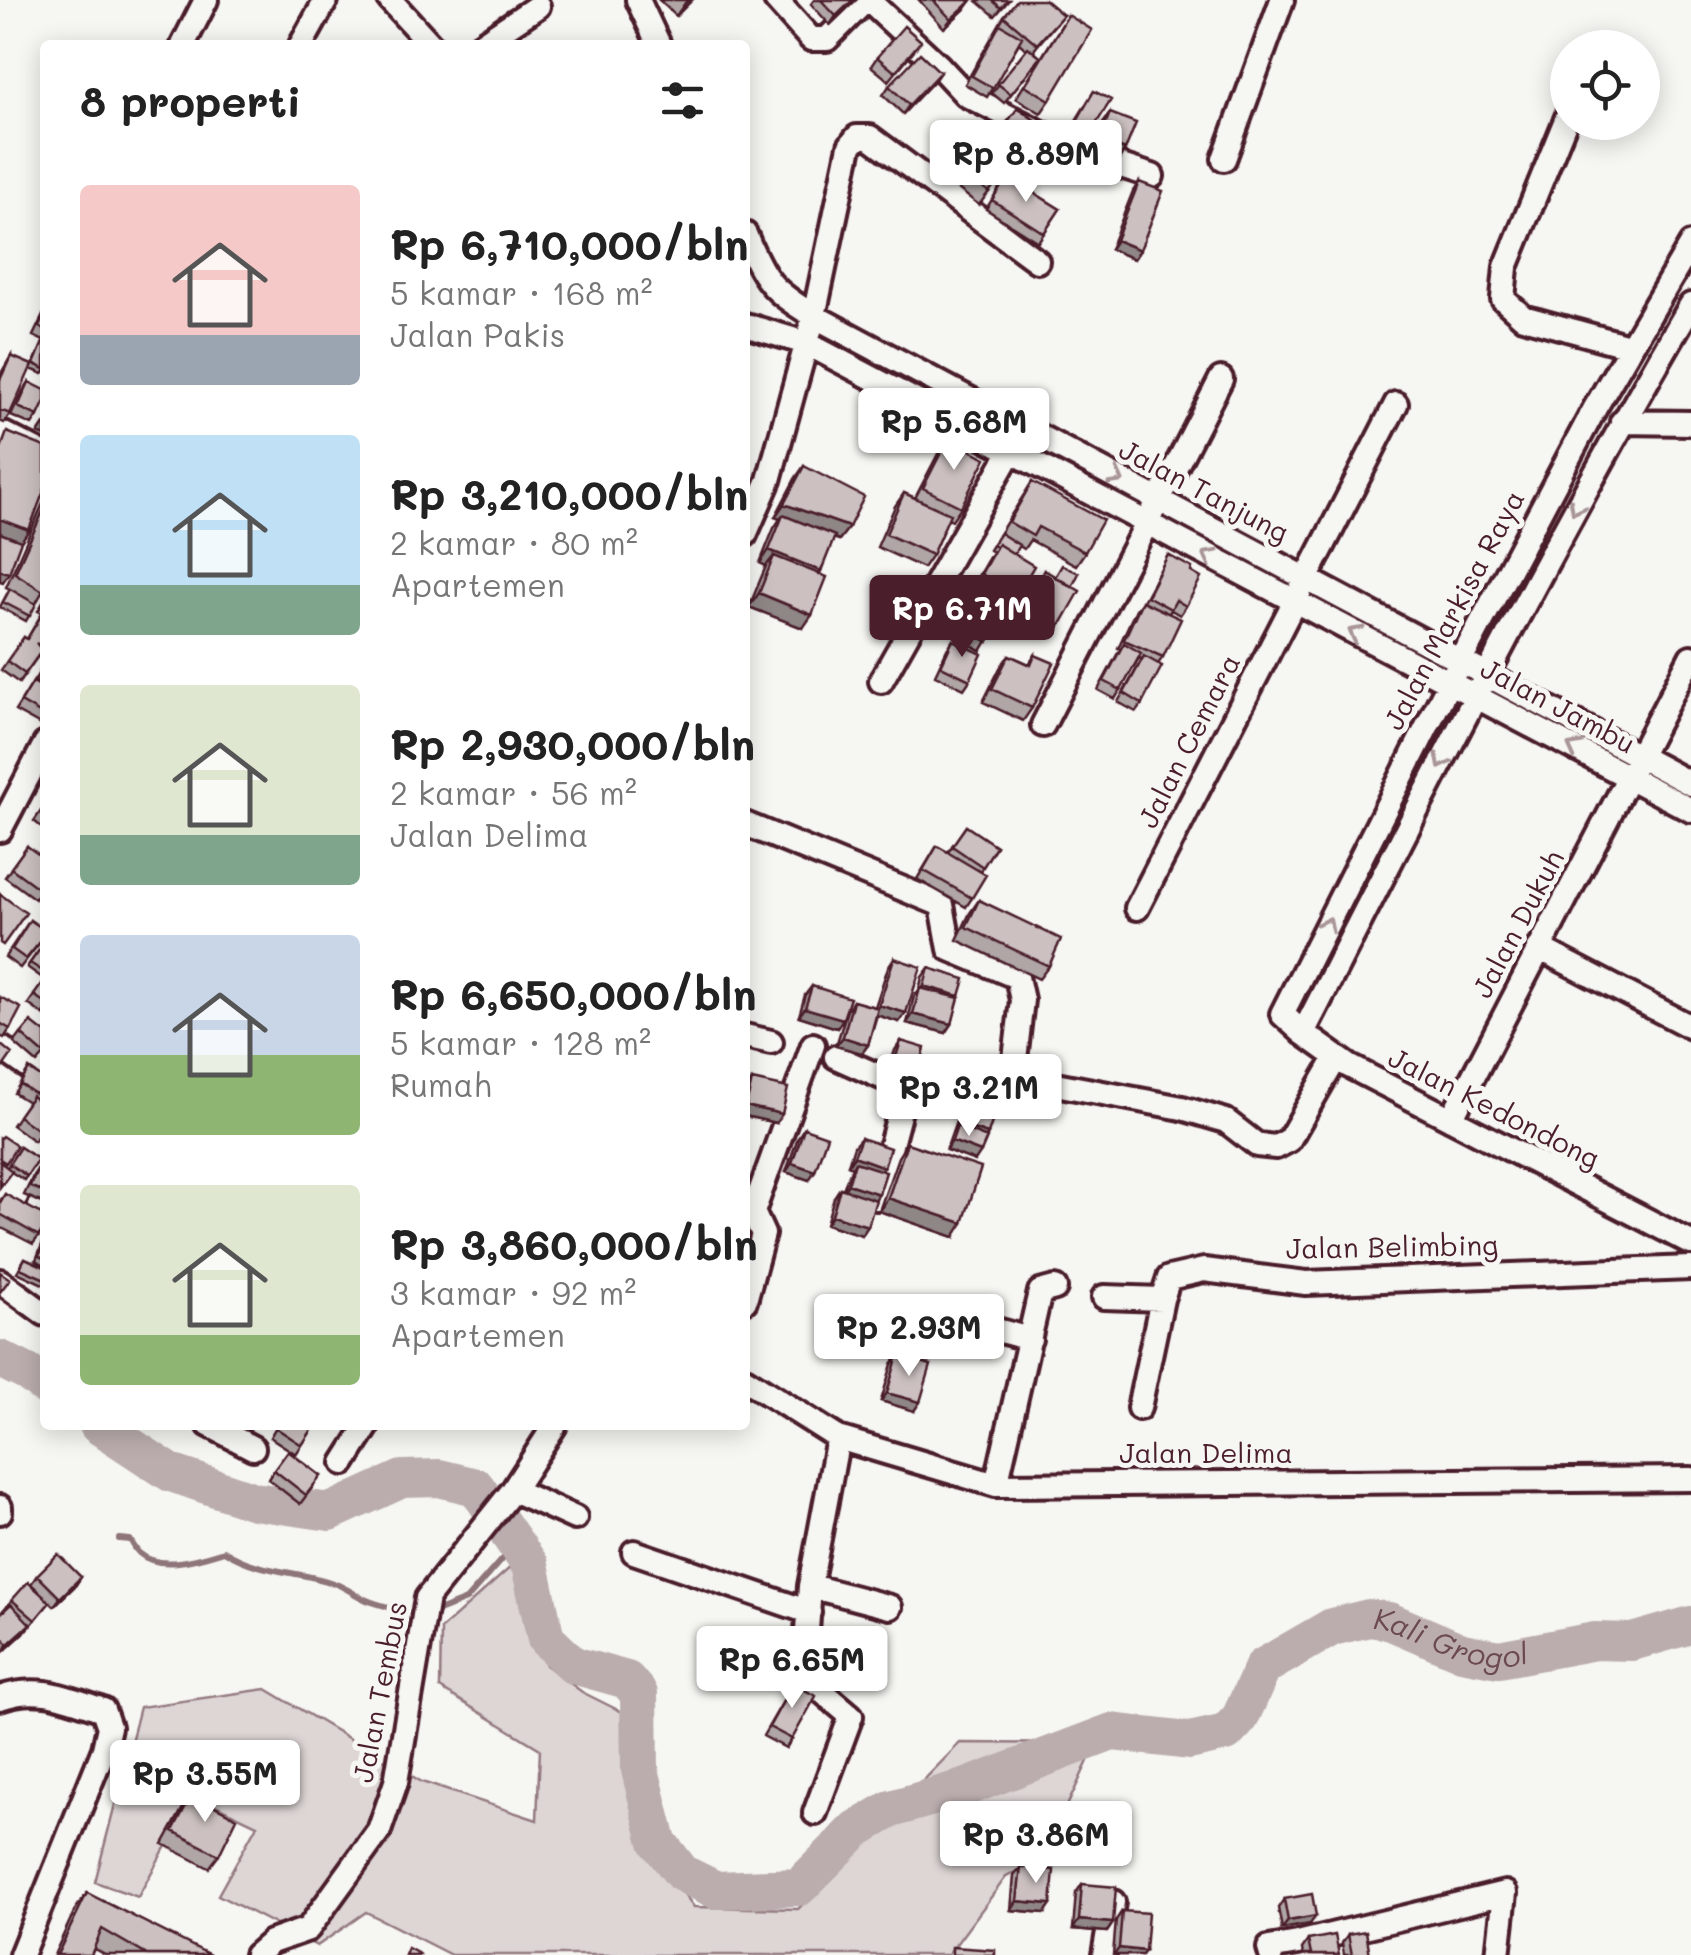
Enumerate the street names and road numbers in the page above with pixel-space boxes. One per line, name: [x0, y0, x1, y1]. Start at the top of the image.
street label: Jalan Tanjung: [1114, 430, 1295, 550]
street label: Jalan Markisa Raya: [1375, 483, 1532, 736]
street label: Jalan Cemara: [1129, 648, 1247, 834]
street label: Jalan Jambu: [1475, 649, 1642, 761]
street label: Jalan Dukuh: [1463, 843, 1571, 1004]
street label: Jalan Kedondong: [1383, 1038, 1606, 1176]
street label: Jalan Belimbing: [1285, 1226, 1499, 1266]
street label: Jalan Delima: [1119, 1434, 1293, 1470]
street label: Jalan Tembus: [344, 1598, 414, 1785]

